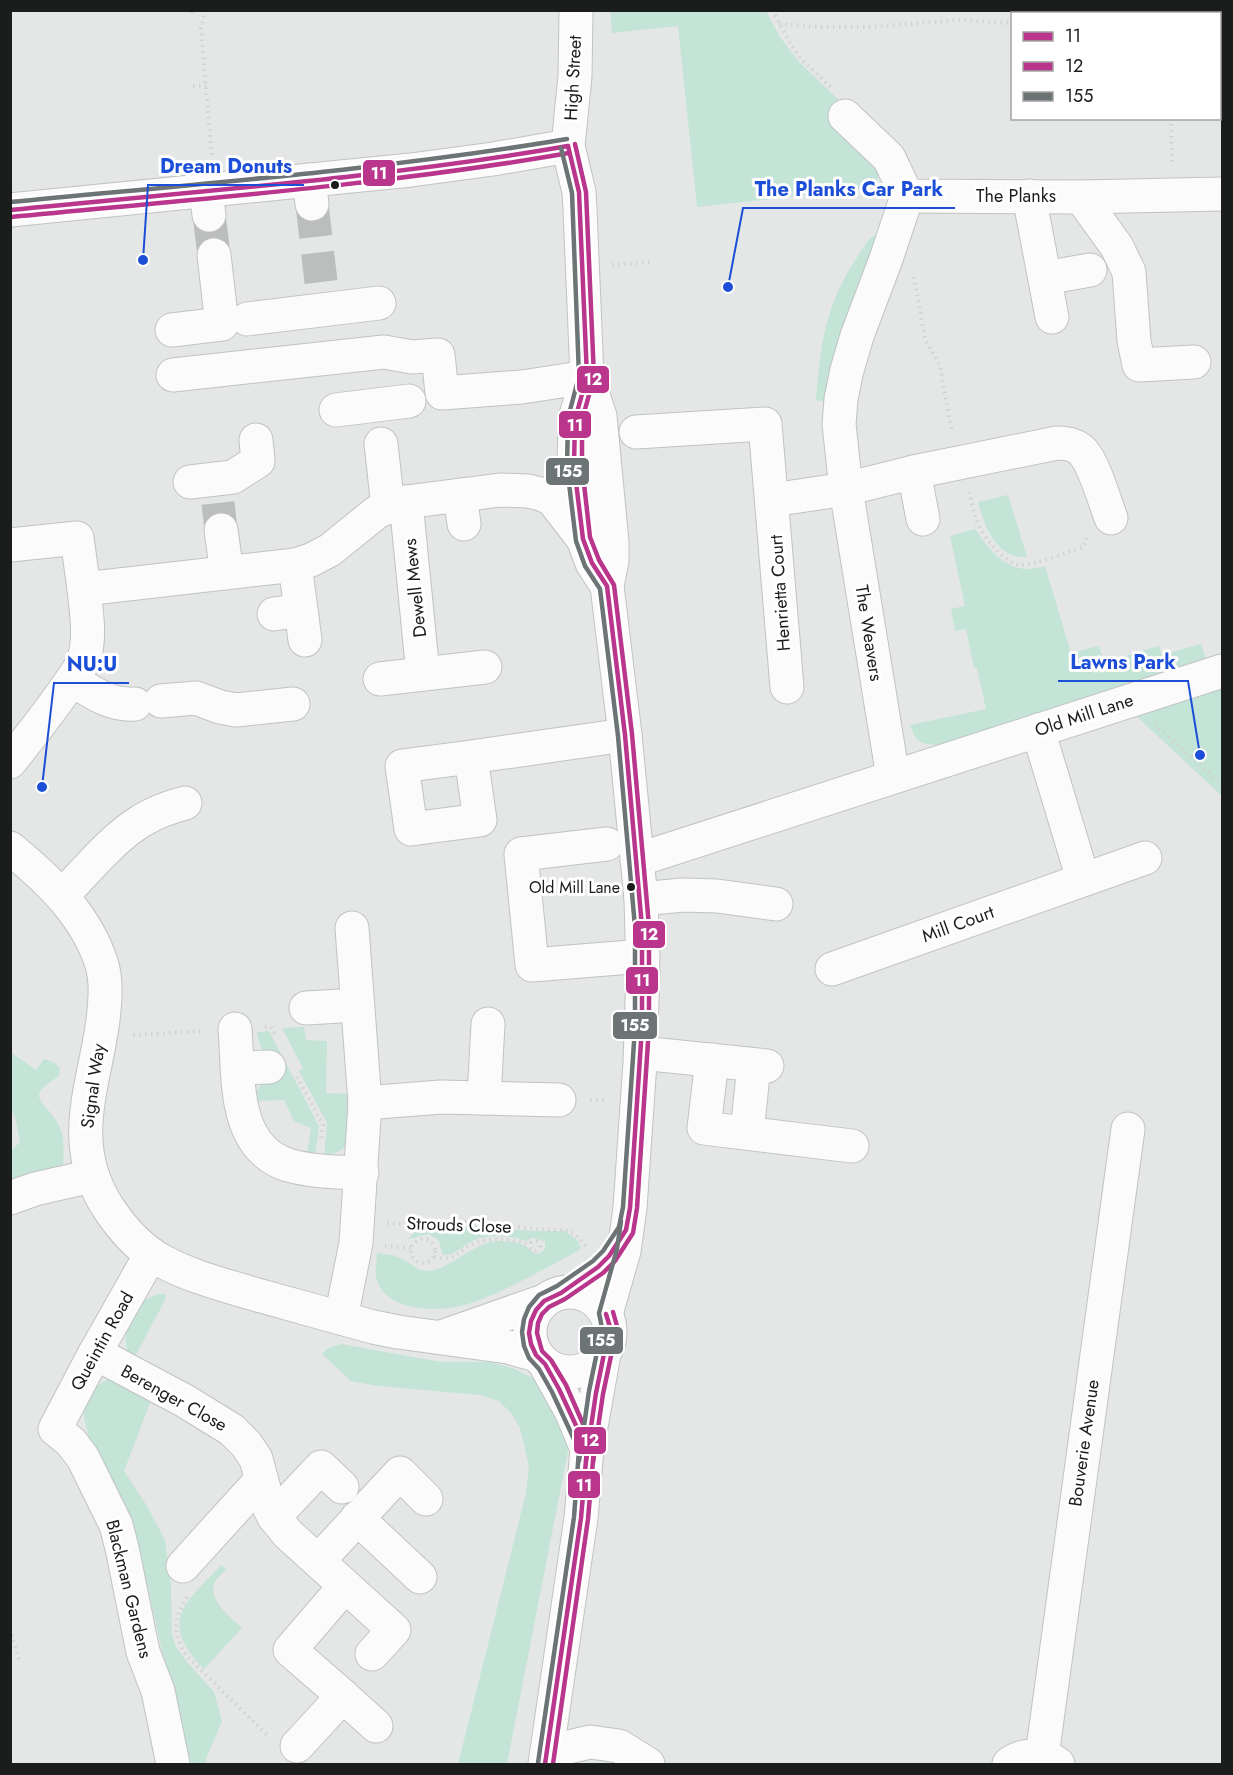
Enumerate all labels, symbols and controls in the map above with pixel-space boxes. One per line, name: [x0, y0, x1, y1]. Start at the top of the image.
legend: [1011, 12, 1221, 120]
text: 11: [1065, 23, 1081, 49]
street label: High Street: [558, 34, 588, 121]
text: 12: [1065, 53, 1083, 79]
text: 155: [1065, 83, 1093, 109]
callout: Dream Donuts: [148, 147, 304, 185]
text: Dream Donuts: [160, 152, 292, 181]
line badge: 11: [362, 159, 396, 187]
text: 11: [371, 162, 387, 185]
callout: The Planks Car Park: [743, 170, 955, 208]
text: The Planks Car Park: [755, 175, 944, 204]
unlabelled marker: [329, 179, 341, 191]
street label: The Planks: [976, 183, 1056, 209]
line badge: 12: [576, 365, 610, 394]
text: 12: [584, 368, 602, 391]
line badge: 11: [558, 410, 592, 439]
text: 11: [567, 414, 583, 437]
line badge: 155: [545, 457, 590, 486]
text: 155: [554, 460, 582, 483]
street label: Henrietta Court: [763, 533, 797, 652]
street label: Dewell Mews: [397, 537, 433, 639]
street label: The Weavers: [849, 583, 889, 683]
callout: Lawns Park: [1058, 643, 1188, 681]
callout: NU:U: [54, 645, 129, 683]
text: Lawns Park: [1070, 648, 1176, 677]
text: NU:U: [67, 650, 117, 679]
street label: Old Mill Lane: [1031, 687, 1137, 743]
place label: Old Mill Lane: [529, 876, 620, 899]
marker: Old Mill Lane: [625, 881, 637, 893]
street label: Mill Court: [918, 899, 998, 949]
line badge: 12: [632, 920, 666, 949]
text: 12: [640, 923, 658, 946]
line badge: 11: [625, 966, 659, 995]
text: 11: [634, 969, 650, 992]
line badge: 155: [612, 1011, 658, 1040]
text: 155: [621, 1014, 649, 1037]
street label: Signal Way: [74, 1042, 112, 1130]
street label: Strouds Close: [406, 1210, 512, 1240]
street label: Queintin Road: [64, 1287, 140, 1395]
line badge: 155: [579, 1326, 624, 1355]
text: 155: [587, 1329, 615, 1352]
street label: Berenger Close: [116, 1358, 232, 1438]
street label: Bouverie Avenue: [1062, 1378, 1106, 1508]
line badge: 12: [573, 1426, 607, 1455]
text: 12: [581, 1429, 599, 1452]
line badge: 11: [567, 1470, 601, 1499]
text: 11: [576, 1474, 592, 1497]
street label: Blackman Gardens: [99, 1517, 159, 1661]

